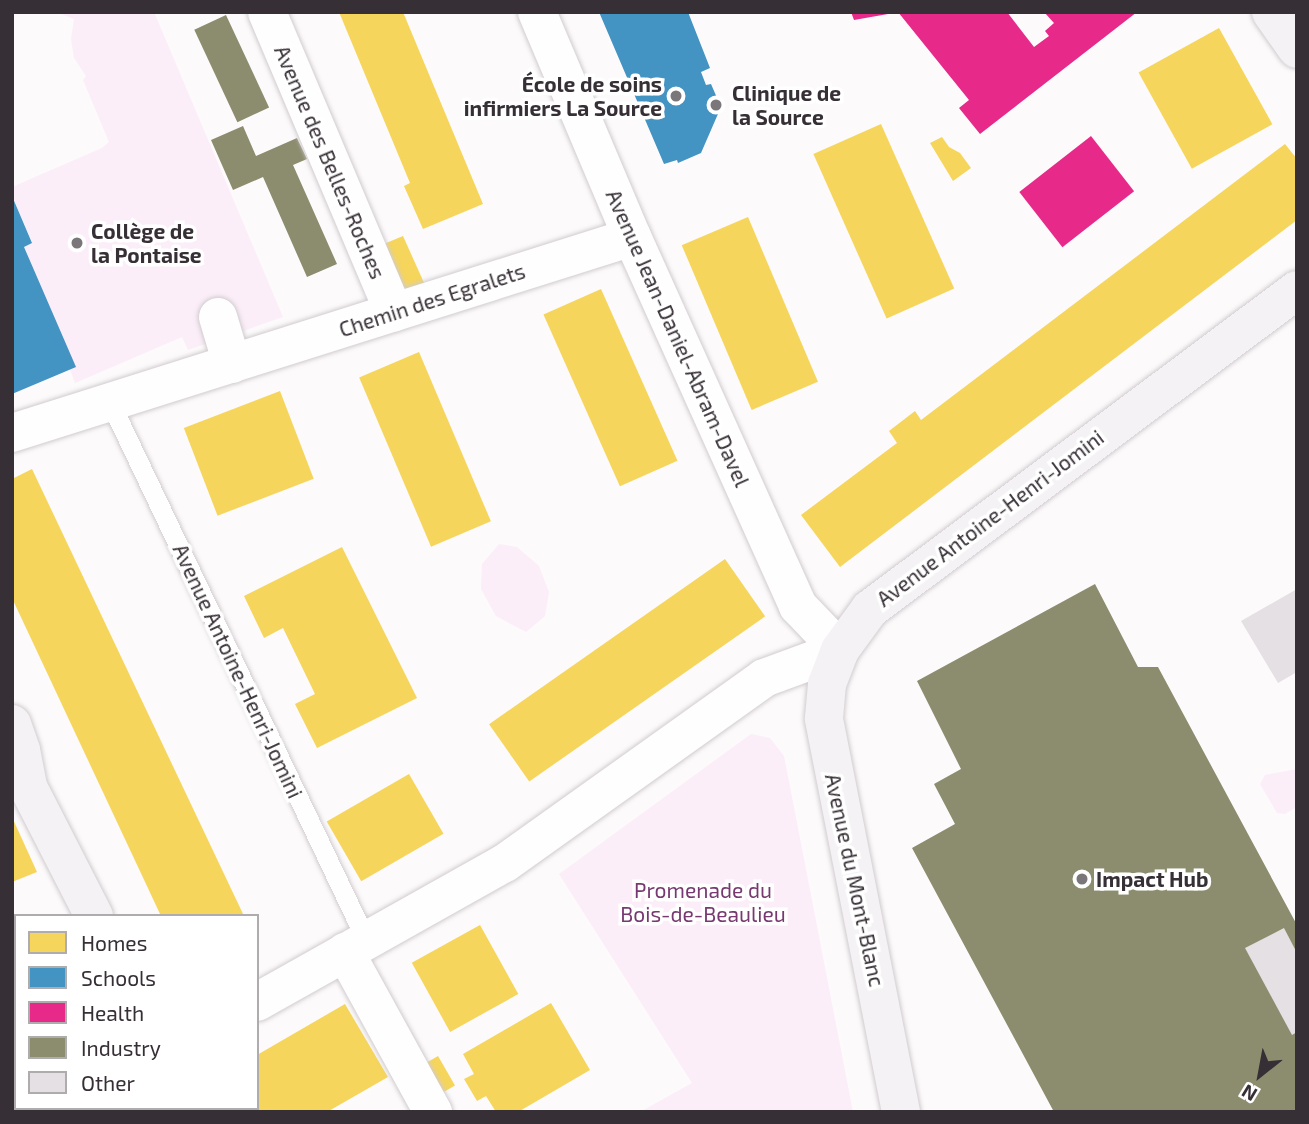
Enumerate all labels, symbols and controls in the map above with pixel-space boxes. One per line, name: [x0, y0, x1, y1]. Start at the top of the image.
street label: Avenue des Belles-Roches: [269, 42, 391, 282]
place label: École de soins infirmiers La Source: [464, 71, 662, 121]
place label: Clinique de la Source: [732, 80, 841, 130]
marker: École de soins infirmiers La Source: [668, 88, 684, 104]
marker: Clinique de la Source: [706, 95, 726, 115]
street label: Avenue Jean-Daniel-Abram-Davel: [601, 185, 755, 491]
place label: Collège de la Pontaise: [91, 218, 202, 268]
marker: Collège de la Pontaise: [69, 235, 85, 251]
street label: Chemin des Egralets: [336, 258, 528, 342]
street label: Avenue Antoine-Henri-Jomini: [871, 424, 1109, 612]
street label: Avenue Antoine-Henri-Jomini: [168, 540, 308, 802]
street label: Avenue du Mont-Blanc: [820, 771, 890, 989]
place label: Impact Hub: [1096, 866, 1208, 892]
marker: Impact Hub: [1074, 871, 1090, 887]
park label: Promenade du Bois-de-Beaulieu: [620, 877, 786, 927]
legend: [14, 914, 259, 1110]
text: Homes: [81, 930, 147, 955]
text: Schools: [81, 965, 156, 990]
text: Health: [81, 1000, 144, 1025]
text: Industry: [81, 1035, 161, 1060]
north arrow: [1225, 1040, 1295, 1110]
text: Other: [81, 1070, 135, 1095]
text: N: [1237, 1080, 1261, 1107]

